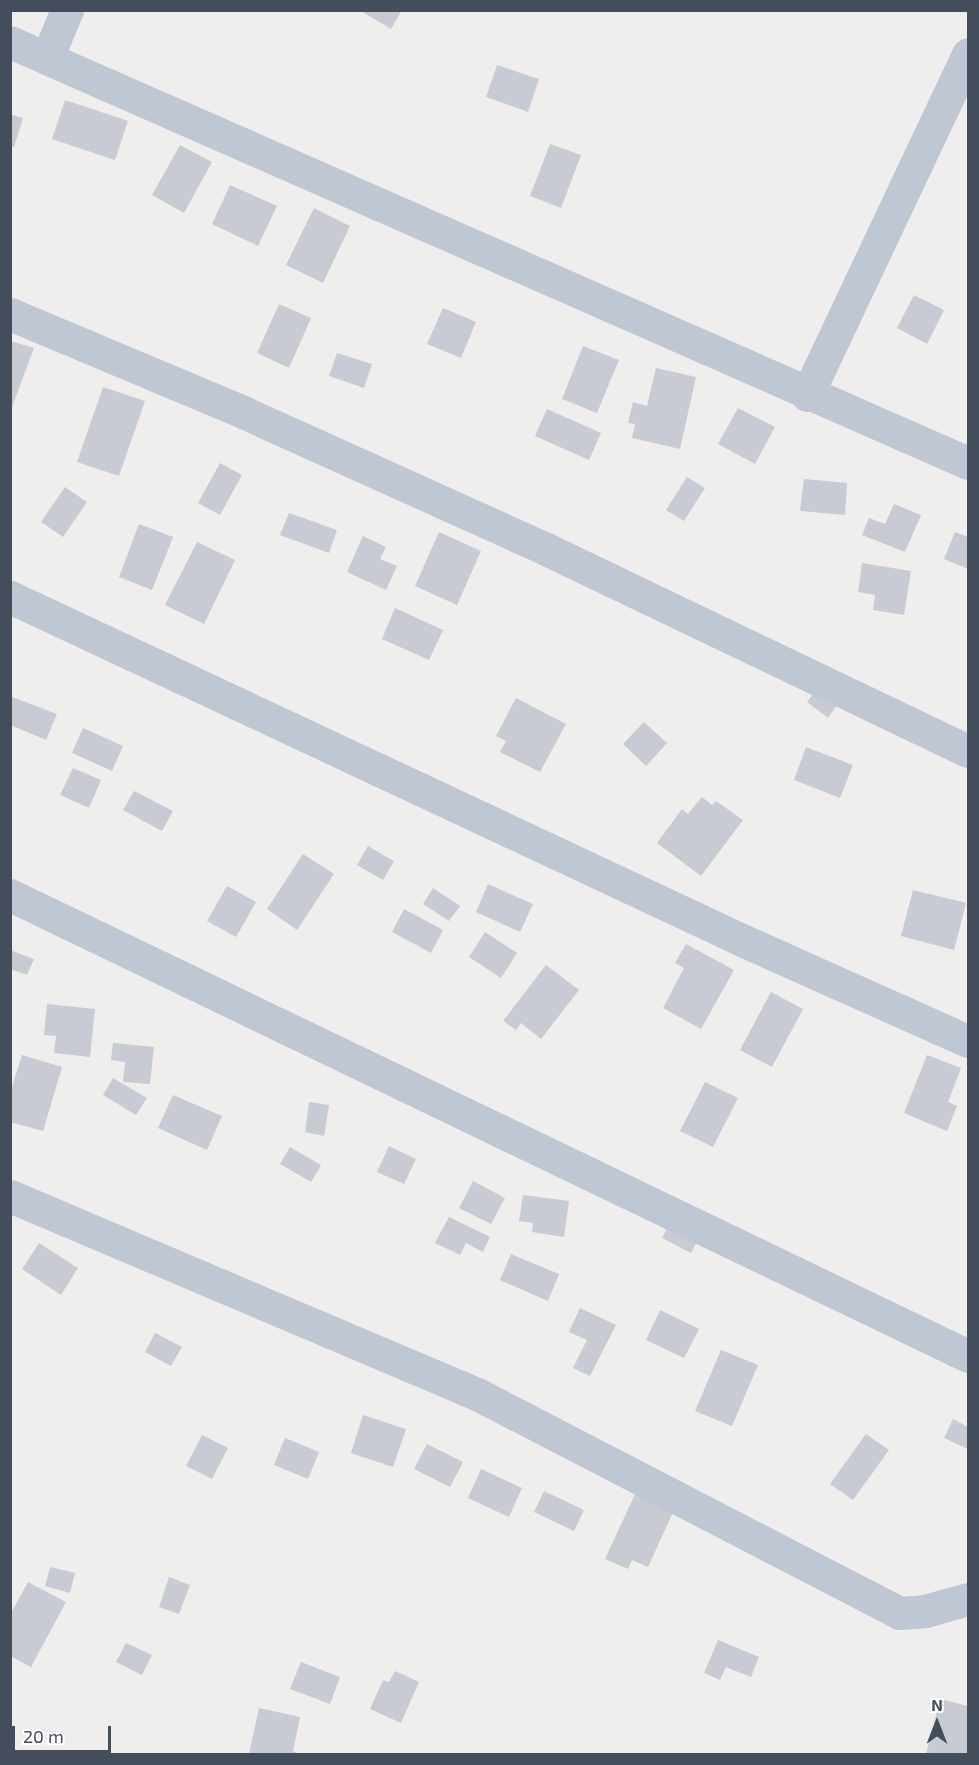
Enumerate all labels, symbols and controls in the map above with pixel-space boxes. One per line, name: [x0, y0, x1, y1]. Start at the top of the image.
north arrow: [907, 1693, 967, 1753]
text: N: [931, 1695, 943, 1714]
scale bar: [15, 1714, 114, 1752]
text: 20 m: [23, 1725, 64, 1747]

